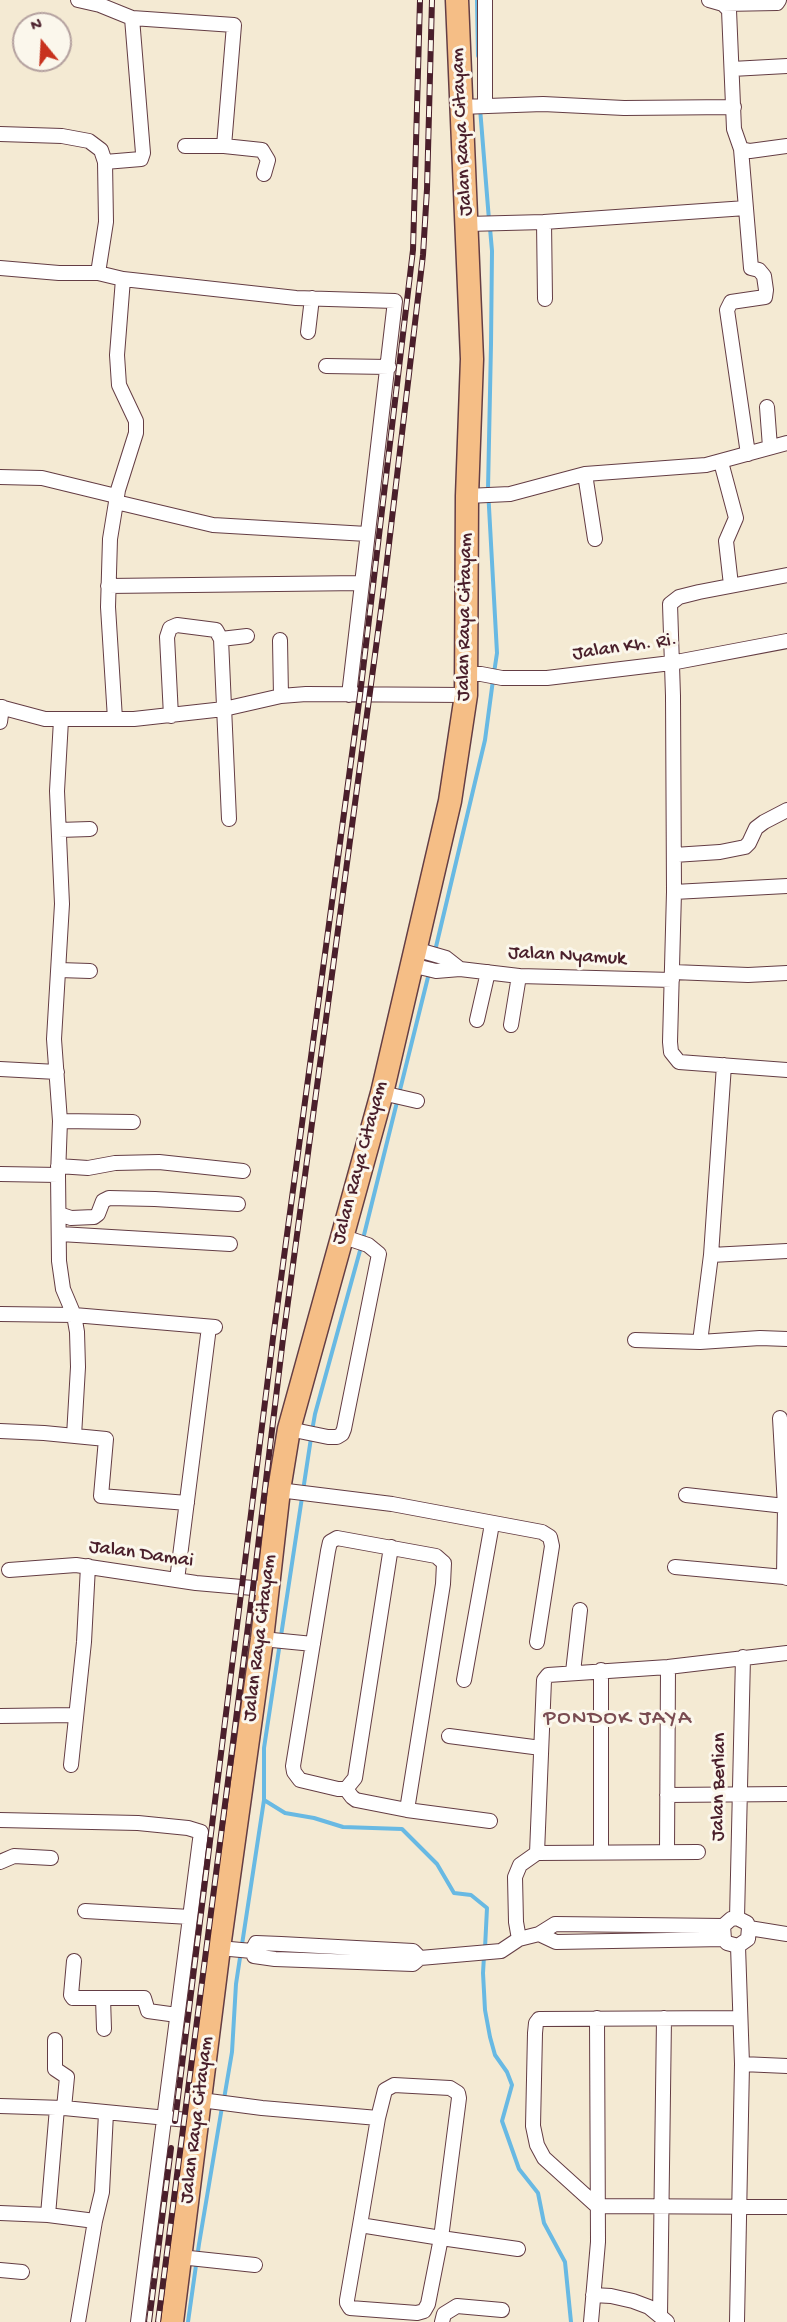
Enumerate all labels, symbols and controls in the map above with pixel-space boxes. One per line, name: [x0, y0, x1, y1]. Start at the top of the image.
north arrow: [12, 12, 72, 72]
text: N: [29, 16, 45, 37]
street label: Jalan Raya Citayam: [447, 47, 479, 217]
street label: Jalan Raya Citayam: [453, 533, 479, 701]
street label: Jalan Kh. Ri.: [571, 629, 679, 667]
street label: Jalan Nyamuk: [507, 942, 627, 972]
street label: Jalan Raya Citayam: [328, 1079, 394, 1247]
street label: Jalan Damai: [87, 1536, 195, 1574]
street label: Jalan Raya Citayam: [239, 1553, 283, 1723]
district label: PONDOK JAYA: [544, 1707, 692, 1733]
street label: Jalan Berlian: [707, 1733, 733, 1841]
street label: Jalan Raya Citayam: [176, 2035, 220, 2205]

